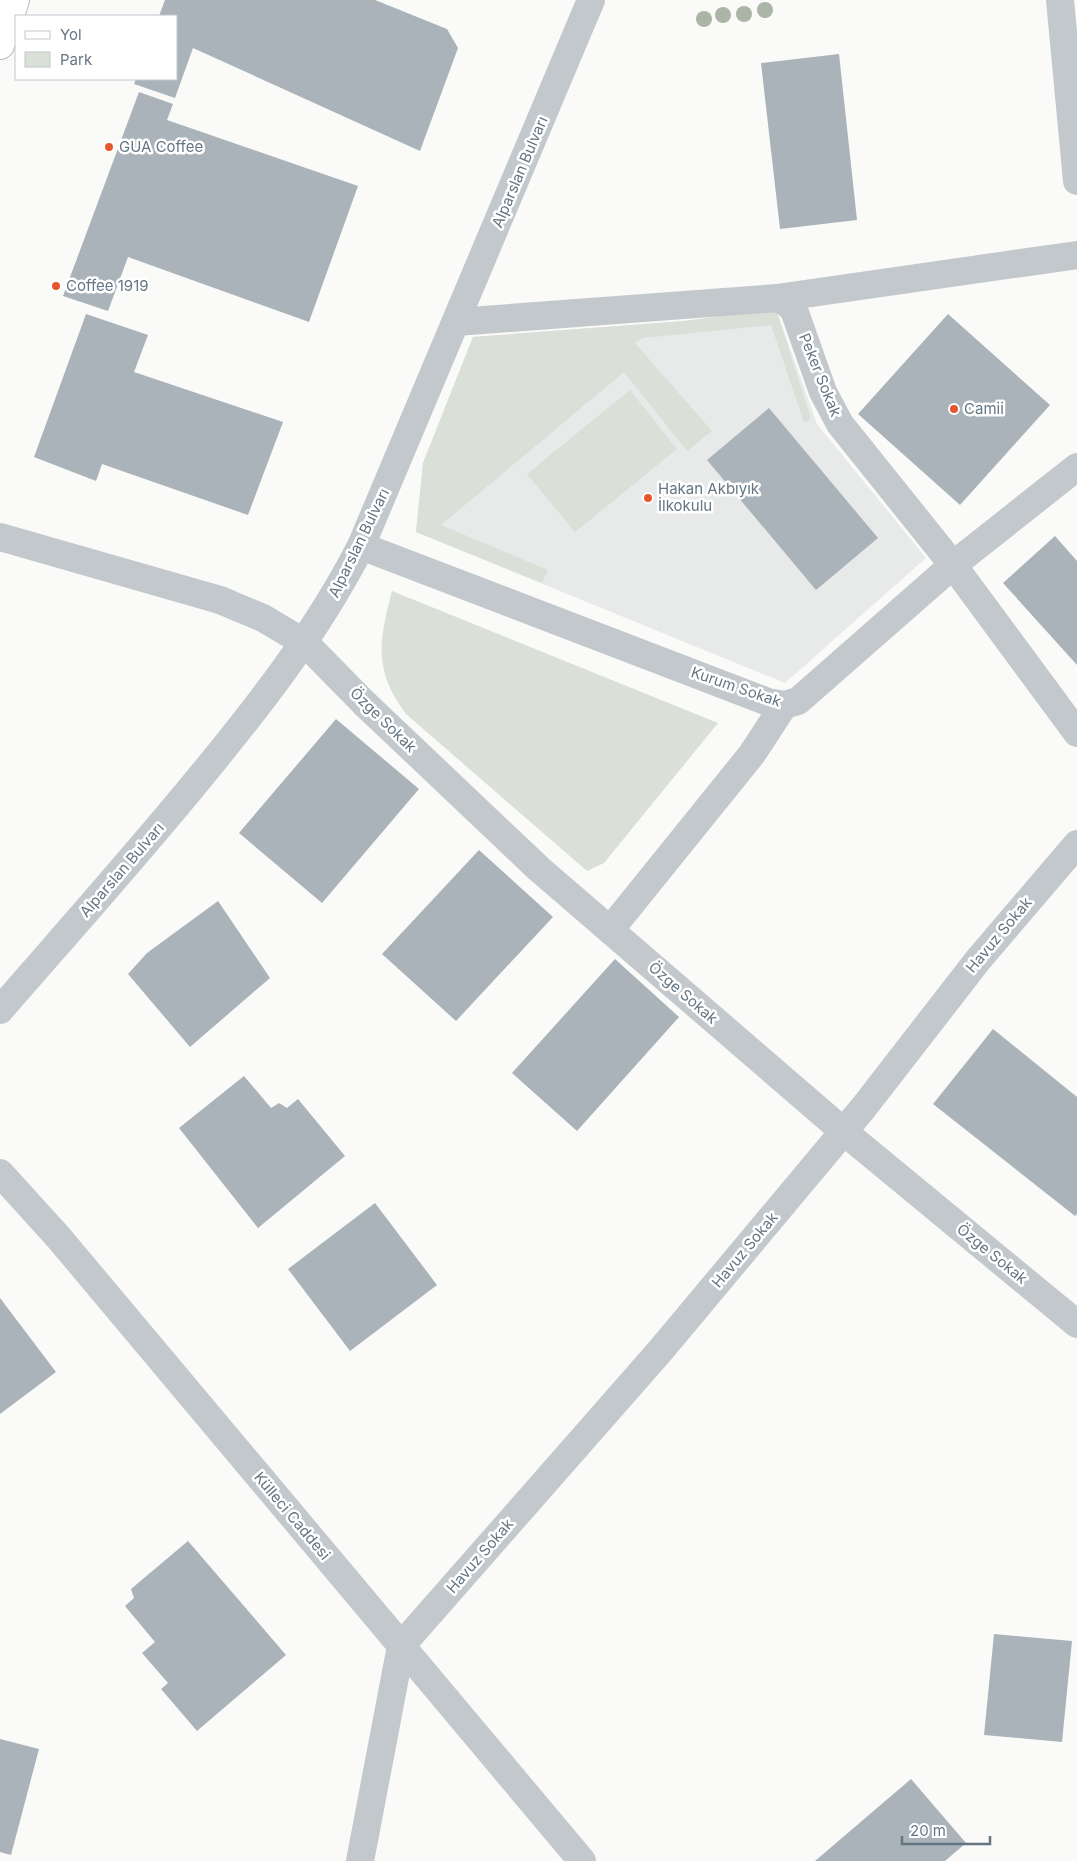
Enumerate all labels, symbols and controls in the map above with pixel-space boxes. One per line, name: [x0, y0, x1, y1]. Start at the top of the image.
legend: [15, 15, 178, 80]
text: Yol: [60, 25, 82, 44]
text: Park: [60, 50, 93, 69]
street label: Alparslan Bulvarı: [488, 113, 552, 230]
place label: GUA Coffee: [119, 137, 203, 156]
marker: GUA Coffee: [103, 141, 115, 153]
place label: Coffee 1919: [66, 276, 149, 295]
marker: Coffee 1919: [50, 280, 62, 292]
street label: Peker Sokak: [795, 330, 846, 420]
place label: Camii: [964, 399, 1004, 418]
marker: Camii: [948, 403, 960, 415]
place label: Hakan Akbıyık İlkokulu: [658, 479, 760, 515]
street label: Alparslan Bulvarı: [324, 485, 393, 600]
marker: Hakan Akbıyık İlkokulu: [642, 492, 654, 504]
street label: Kurum Sokak: [689, 662, 784, 711]
street label: Özge Sokak: [346, 683, 421, 757]
street label: Alparslan Bulvarı: [75, 818, 168, 921]
street label: Havuz Sokak: [962, 892, 1036, 976]
street label: Özge Sokak: [645, 958, 722, 1028]
street label: Havuz Sokak: [708, 1207, 782, 1291]
street label: Özge Sokak: [953, 1219, 1032, 1288]
street label: Külleci Caddesi: [250, 1468, 335, 1564]
street label: Havuz Sokak: [442, 1514, 518, 1597]
scale bar: [902, 1814, 990, 1846]
text: 20 m: [910, 1821, 946, 1840]

